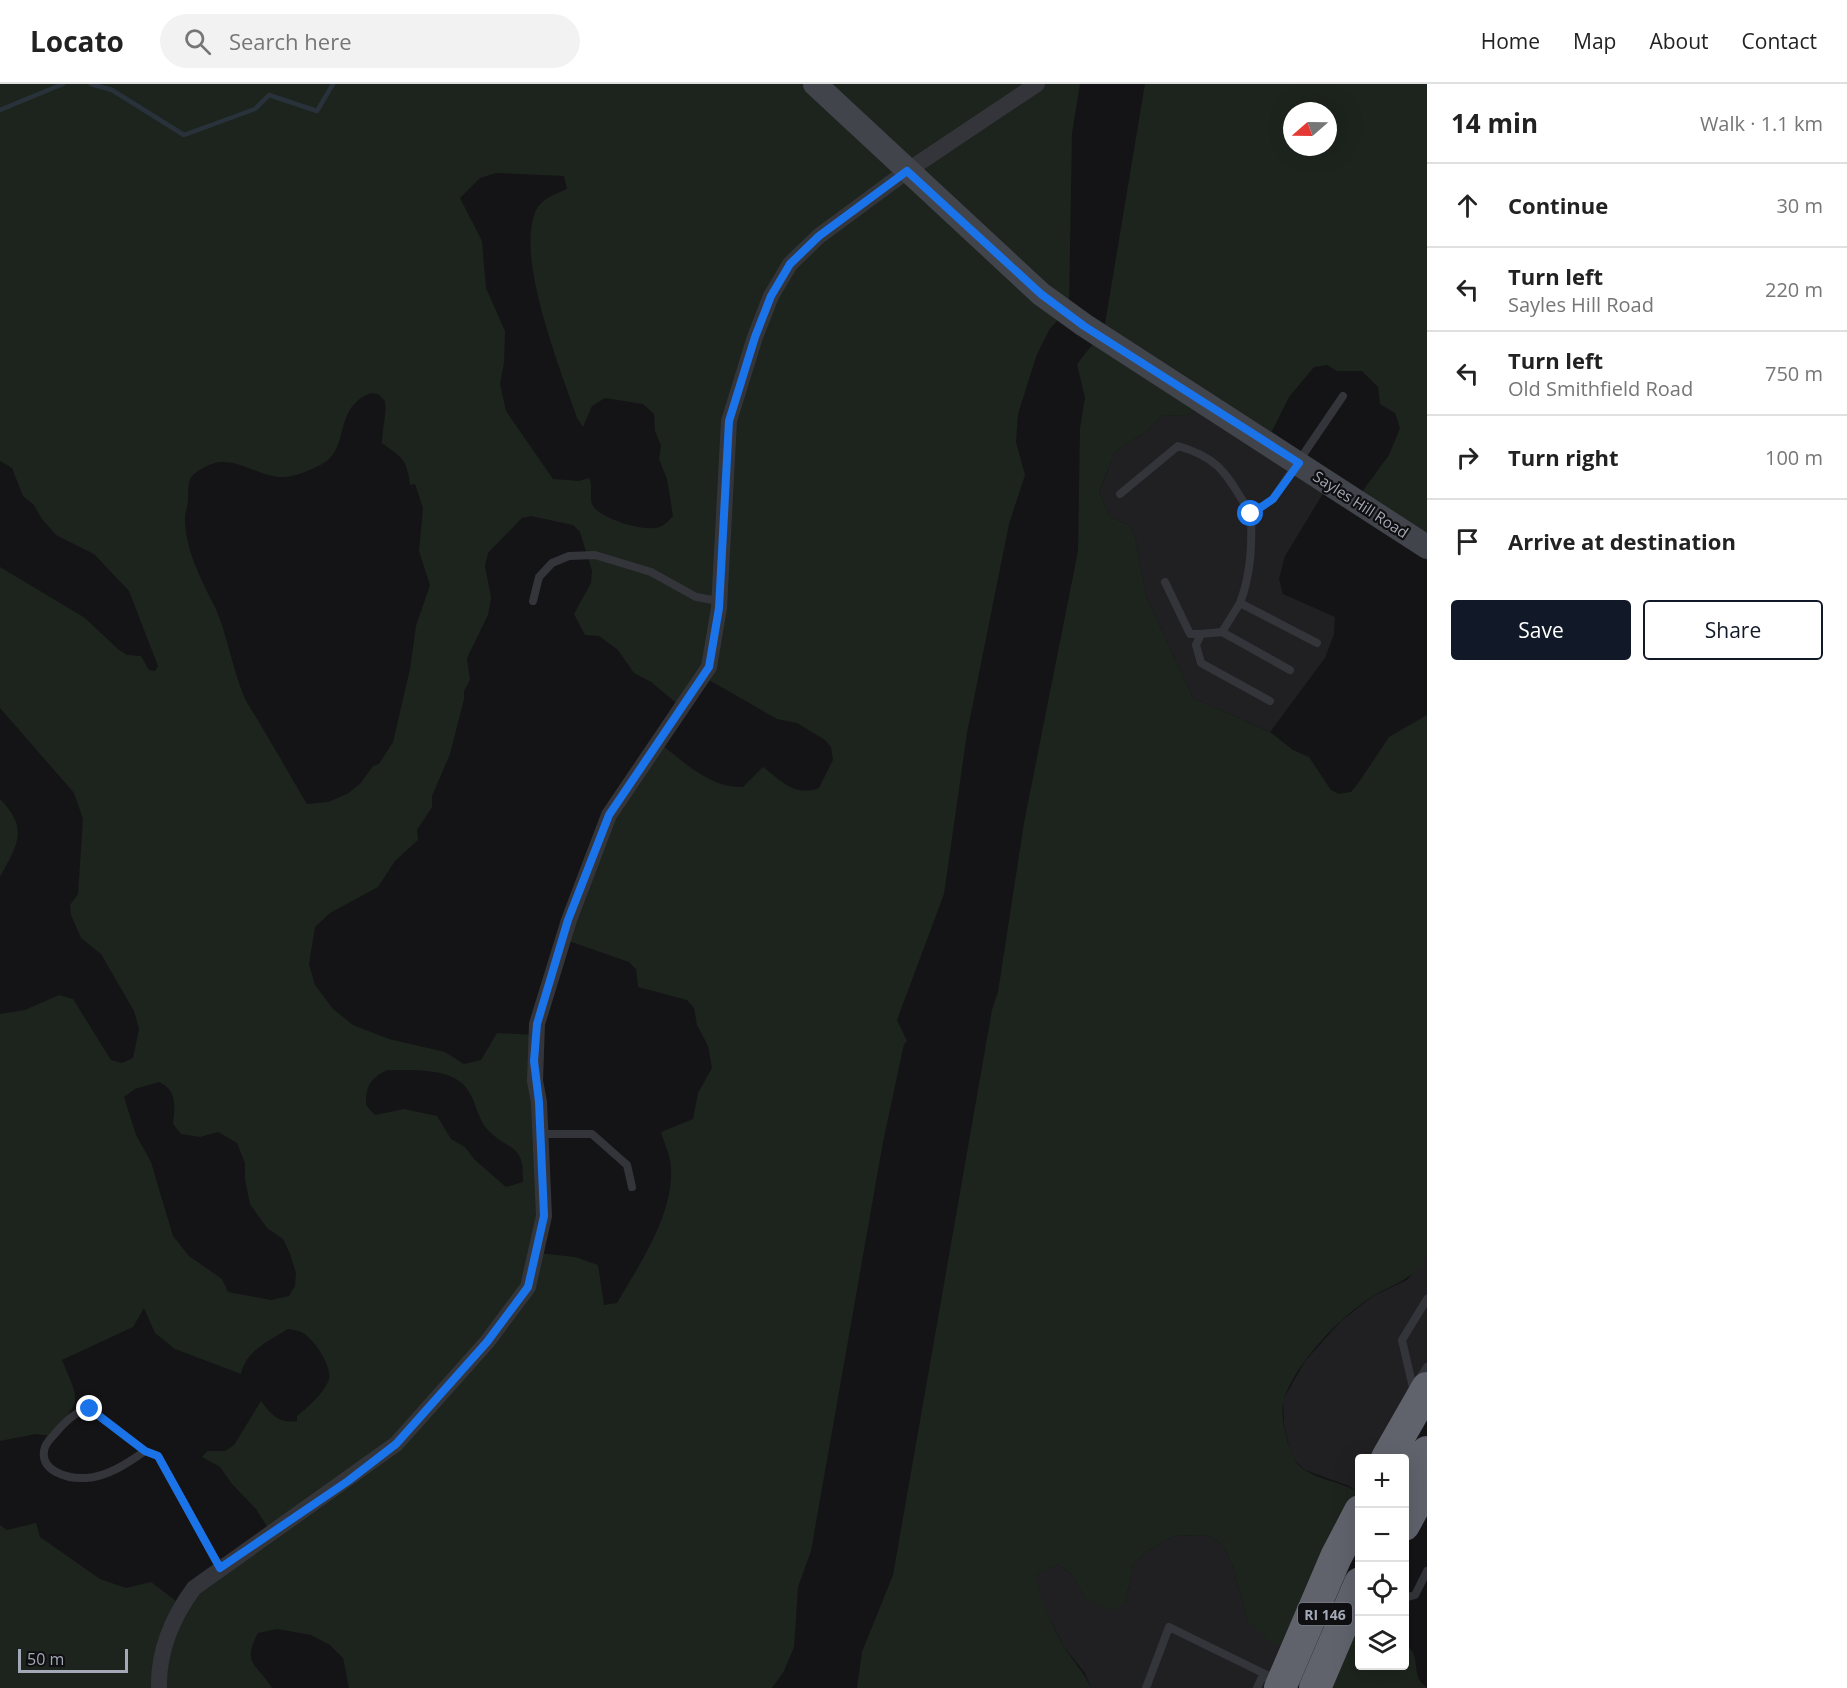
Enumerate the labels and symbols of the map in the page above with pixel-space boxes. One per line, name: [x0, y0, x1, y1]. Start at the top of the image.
north arrow: [1283, 102, 1337, 156]
street label: Sayles Hill Road: [1310, 466, 1412, 542]
route start: [1237, 500, 1263, 526]
route end: [76, 1395, 102, 1421]
road number: RI 146: [1298, 1603, 1352, 1625]
scale bar: [18, 1646, 128, 1674]

